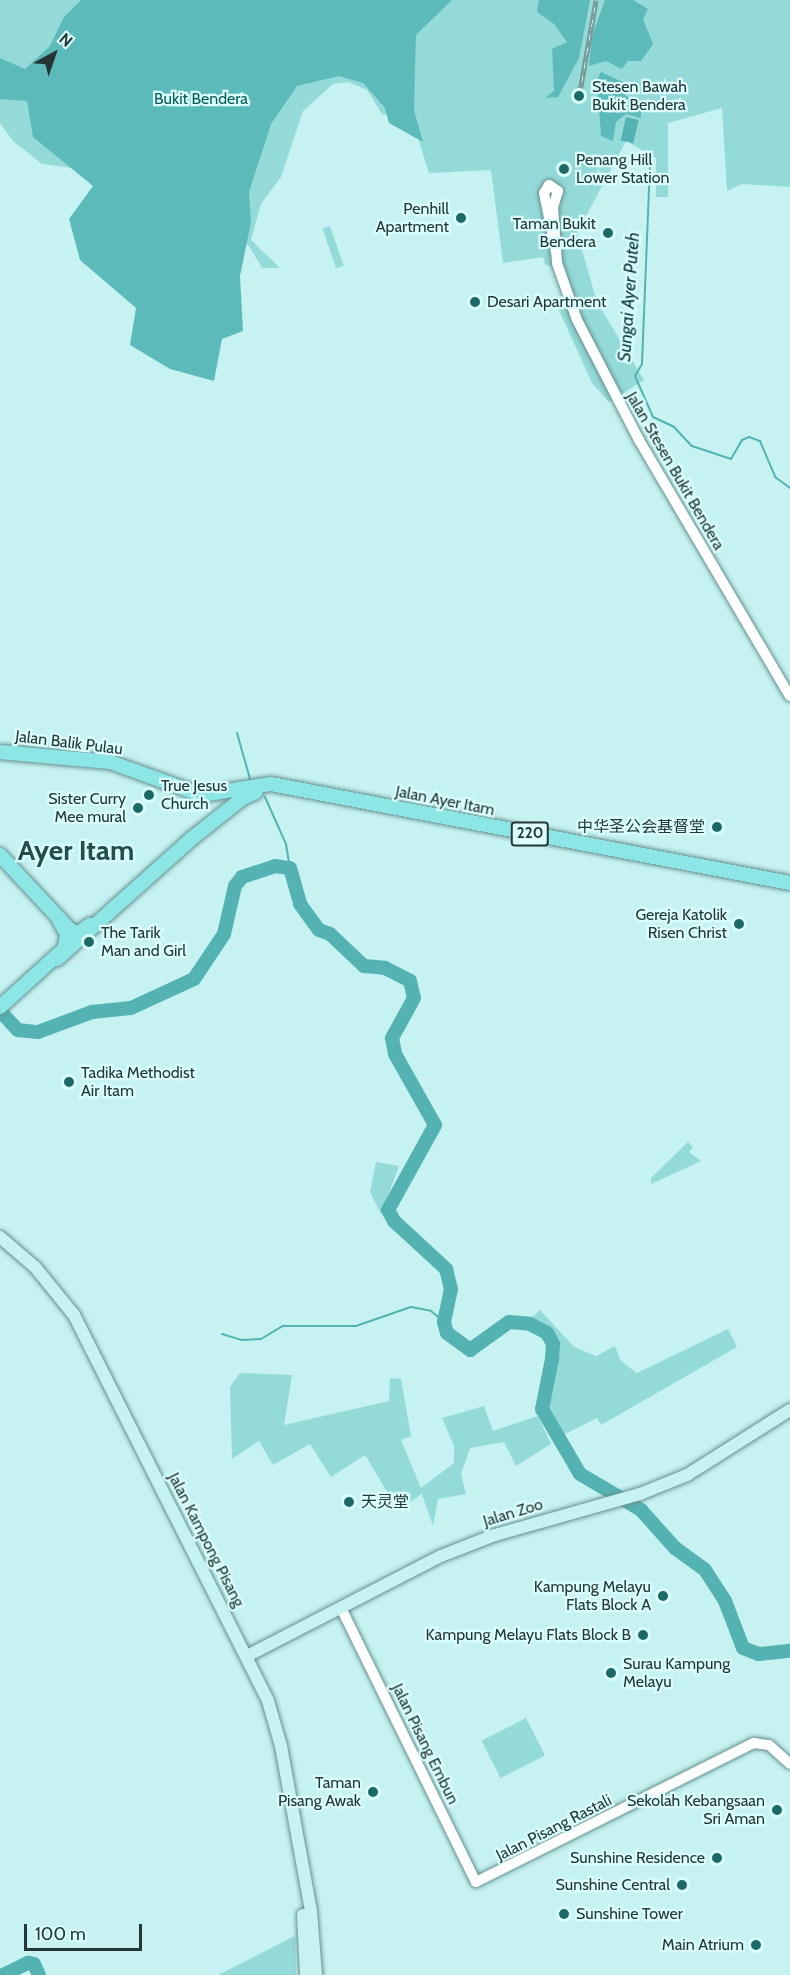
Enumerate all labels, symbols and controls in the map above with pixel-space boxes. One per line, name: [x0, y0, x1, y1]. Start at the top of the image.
north arrow: [24, 24, 84, 84]
text: N: [55, 29, 76, 51]
place label: Stesen Bawah Bukit Bendera: [592, 77, 687, 115]
marker: Stesen Bawah Bukit Bendera: [570, 87, 588, 105]
park label: Bukit Bendera: [154, 89, 248, 109]
place label: Penang Hill Lower Station: [576, 150, 669, 188]
marker: Penang Hill Lower Station: [557, 162, 571, 176]
place label: Penhill Apartment: [376, 199, 449, 237]
marker: Penhill Apartment: [454, 211, 468, 225]
place label: Taman Bukit Bendera: [513, 214, 596, 252]
marker: Taman Bukit Bendera: [601, 226, 615, 240]
water label: Sungai Ayer Puteh: [614, 231, 644, 363]
place label: Desari Apartment: [487, 292, 606, 312]
marker: Desari Apartment: [468, 295, 482, 309]
street label: Jalan Stesen Bukit Bendera: [622, 389, 728, 553]
street label: Jalan Balik Pulau: [14, 727, 124, 759]
place label: True Jesus Church: [161, 776, 227, 814]
street label: Jalan Ayer Itam: [394, 782, 496, 820]
marker: True Jesus Church: [142, 788, 156, 802]
place label: Sister Curry Mee mural: [48, 789, 126, 827]
marker: Sister Curry Mee mural: [131, 801, 145, 815]
place label: 中华圣公会基督堂: [577, 817, 705, 837]
marker: 中华圣公会基督堂: [710, 820, 724, 834]
road number: 220: [510, 822, 550, 846]
district label: Ayer Itam: [18, 833, 134, 867]
place label: Gereja Katolik Risen Christ: [635, 905, 727, 943]
marker: Gereja Katolik Risen Christ: [732, 917, 746, 931]
place label: The Tarik Man and Girl: [101, 923, 186, 961]
marker: The Tarik Man and Girl: [82, 935, 96, 949]
place label: Tadika Methodist Air Itam: [81, 1063, 195, 1101]
marker: Tadika Methodist Air Itam: [62, 1075, 76, 1089]
street label: Jalan Kampong Pisang: [164, 1470, 248, 1610]
place label: 天灵堂: [361, 1492, 409, 1512]
marker: 天灵堂: [342, 1495, 356, 1509]
street label: Jalan Zoo: [481, 1495, 545, 1531]
place label: Kampung Melayu Flats Block A: [534, 1577, 651, 1615]
marker: Kampung Melayu Flats Block A: [656, 1589, 670, 1603]
place label: Kampung Melayu Flats Block B: [425, 1625, 631, 1645]
marker: Kampung Melayu Flats Block B: [636, 1628, 650, 1642]
place label: Surau Kampung Melayu: [623, 1654, 730, 1692]
marker: Surau Kampung Melayu: [604, 1666, 618, 1680]
street label: Jalan Pisang Embun: [387, 1681, 463, 1807]
place label: Taman Pisang Awak: [278, 1773, 361, 1811]
marker: Taman Pisang Awak: [366, 1785, 380, 1799]
street label: Jalan Pisang Rastali: [493, 1791, 615, 1865]
place label: Sekolah Kebangsaan Sri Aman: [627, 1791, 765, 1829]
marker: Sekolah Kebangsaan Sri Aman: [770, 1803, 784, 1817]
place label: Sunshine Residence: [570, 1848, 705, 1868]
marker: Sunshine Residence: [710, 1851, 724, 1865]
place label: Sunshine Central: [556, 1875, 670, 1895]
marker: Sunshine Central: [675, 1878, 689, 1892]
place label: Sunshine Tower: [576, 1904, 683, 1924]
marker: Sunshine Tower: [557, 1907, 571, 1921]
scale bar: [27, 1912, 146, 1950]
text: 100 m: [35, 1923, 86, 1945]
place label: Main Atrium: [662, 1935, 744, 1955]
marker: Main Atrium: [749, 1938, 763, 1952]

